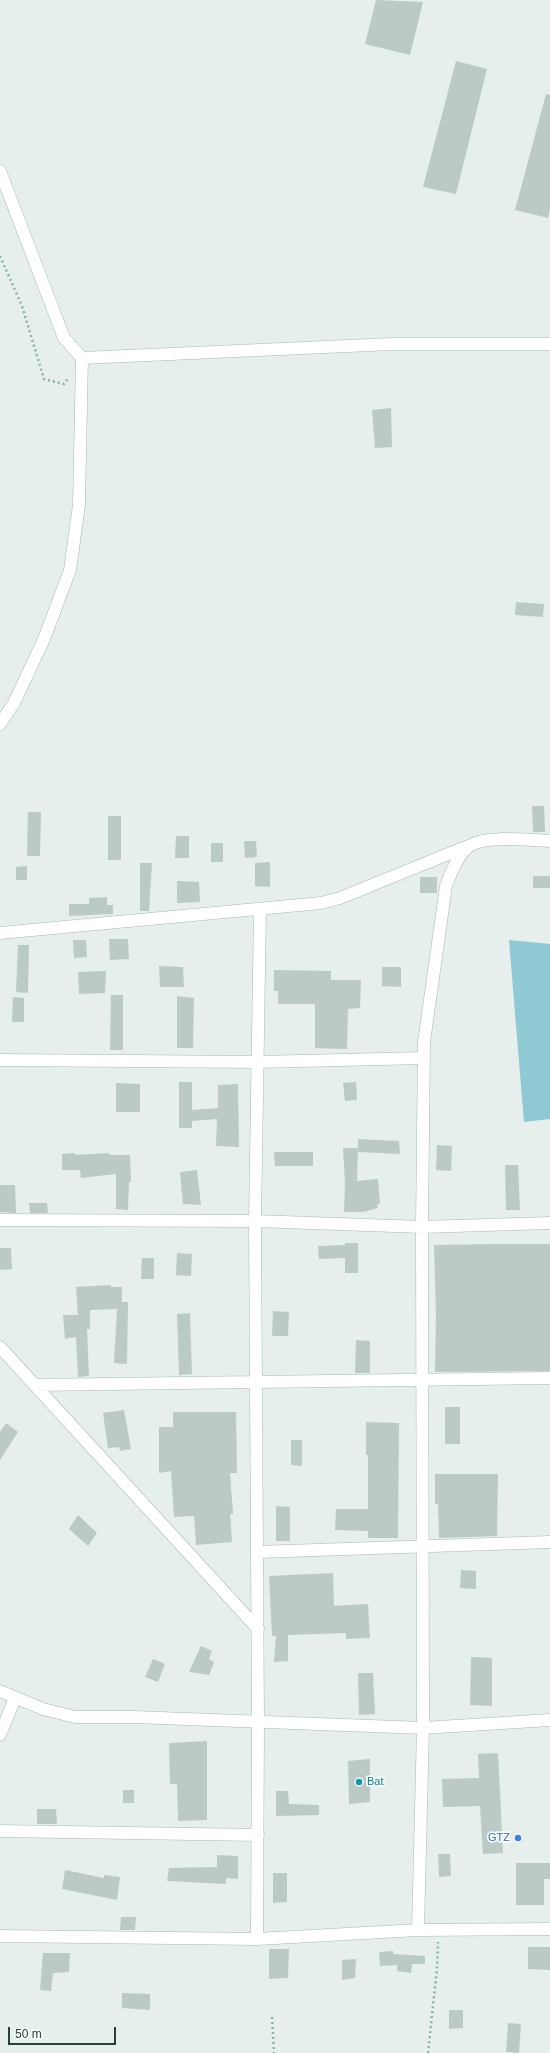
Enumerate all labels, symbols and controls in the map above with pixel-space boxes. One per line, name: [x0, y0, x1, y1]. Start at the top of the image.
place label: Bat: [367, 1775, 384, 1789]
marker: Bat: [354, 1777, 364, 1787]
place label: GTZ: [488, 1831, 510, 1845]
marker: GTZ: [513, 1833, 523, 1843]
scale bar: [10, 2019, 118, 2045]
text: 50 m: [15, 2027, 42, 2041]

